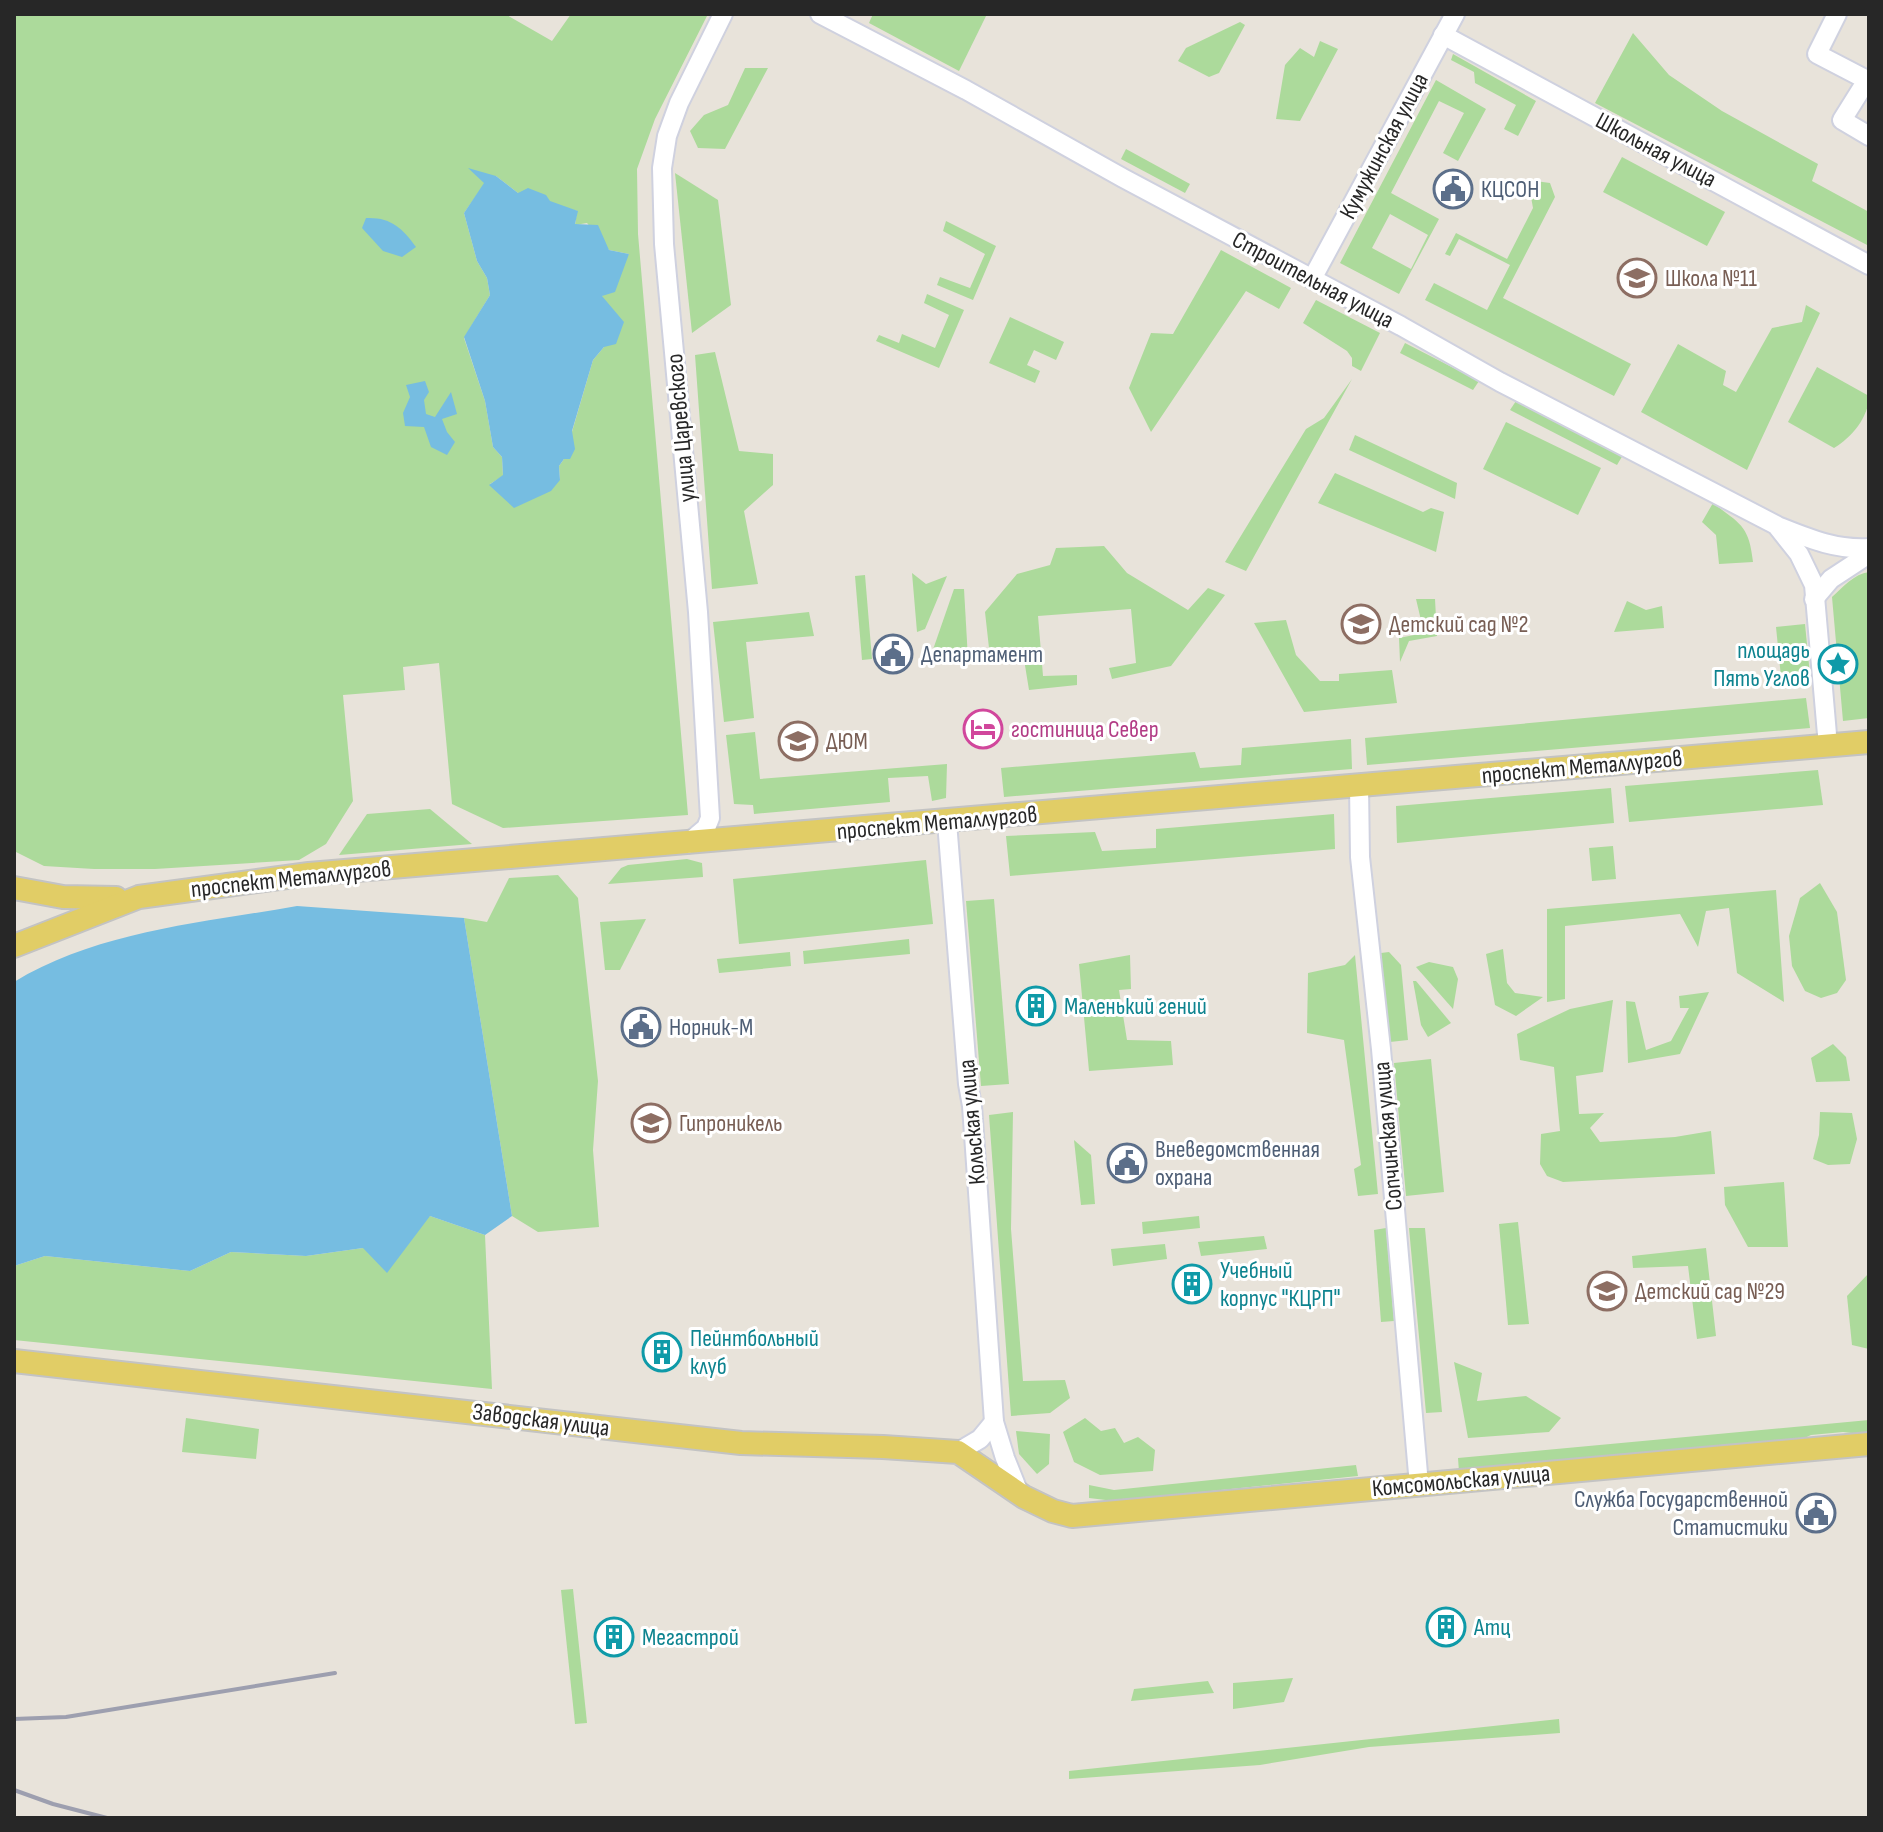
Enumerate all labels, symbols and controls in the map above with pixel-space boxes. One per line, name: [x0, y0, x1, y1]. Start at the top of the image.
street label: Кумужинская улица: [1333, 68, 1435, 224]
street label: Школьная улица: [1591, 106, 1721, 194]
public building icon: КЦСОН: [1432, 168, 1474, 210]
place label: КЦСОН: [1481, 175, 1539, 204]
street label: Строительная улица: [1227, 225, 1399, 335]
school or university icon: Школа №11: [1616, 257, 1658, 299]
place label: Школа №11: [1665, 264, 1757, 293]
street label: улица Царевского: [660, 353, 702, 503]
school or university icon: Детский сад №2: [1340, 603, 1382, 645]
place label: Детский сад №2: [1389, 610, 1528, 639]
public building icon: Департамент: [872, 633, 914, 675]
place label: площадь Пять Углов: [1713, 636, 1810, 693]
place label: Департамент: [921, 640, 1043, 669]
place icon: площадь Пять Углов: [1817, 643, 1859, 685]
hotel icon: гостиница Север: [962, 708, 1004, 750]
place label: гостиница Север: [1011, 715, 1159, 744]
school or university icon: ДЮМ: [777, 720, 819, 762]
place label: ДЮМ: [826, 727, 868, 756]
street label: проспект Металлургов: [1480, 744, 1684, 790]
street label: проспект Металлургов: [835, 800, 1039, 846]
street label: проспект Металлургов: [189, 854, 393, 904]
building icon: Маленький гений: [1015, 985, 1057, 1027]
place label: Маленький гений: [1064, 992, 1207, 1021]
public building icon: Норник-М: [620, 1006, 662, 1048]
place label: Норник-М: [669, 1013, 753, 1042]
street label: Кольская улица: [952, 1058, 992, 1186]
street label: Сопчинская улица: [1367, 1060, 1409, 1212]
school or university icon: Гипроникель: [630, 1102, 672, 1144]
place label: Гипроникель: [679, 1109, 783, 1138]
place label: Вневедомственная охрана: [1155, 1135, 1320, 1192]
public building icon: Вневедомственная охрана: [1106, 1142, 1148, 1184]
place label: Учебный корпус "КЦРП": [1220, 1256, 1341, 1313]
building icon: Учебный корпус "КЦРП": [1171, 1263, 1213, 1305]
school or university icon: Детский сад №29: [1586, 1270, 1628, 1312]
place label: Детский сад №29: [1635, 1277, 1785, 1306]
place label: Пейнтбольный клуб: [690, 1324, 819, 1381]
building icon: Пейнтбольный клуб: [641, 1331, 683, 1373]
street label: Заводская улица: [471, 1397, 611, 1443]
street label: Комсомольская улица: [1371, 1459, 1551, 1503]
place label: Служба Государственной Статистики: [1574, 1485, 1788, 1542]
public building icon: Служба Государственной Статистики: [1795, 1492, 1837, 1534]
building icon: Атц: [1425, 1606, 1467, 1648]
place label: Атц: [1473, 1613, 1510, 1642]
building icon: Мегастрой: [593, 1616, 635, 1658]
place label: Мегастрой: [642, 1623, 739, 1652]

